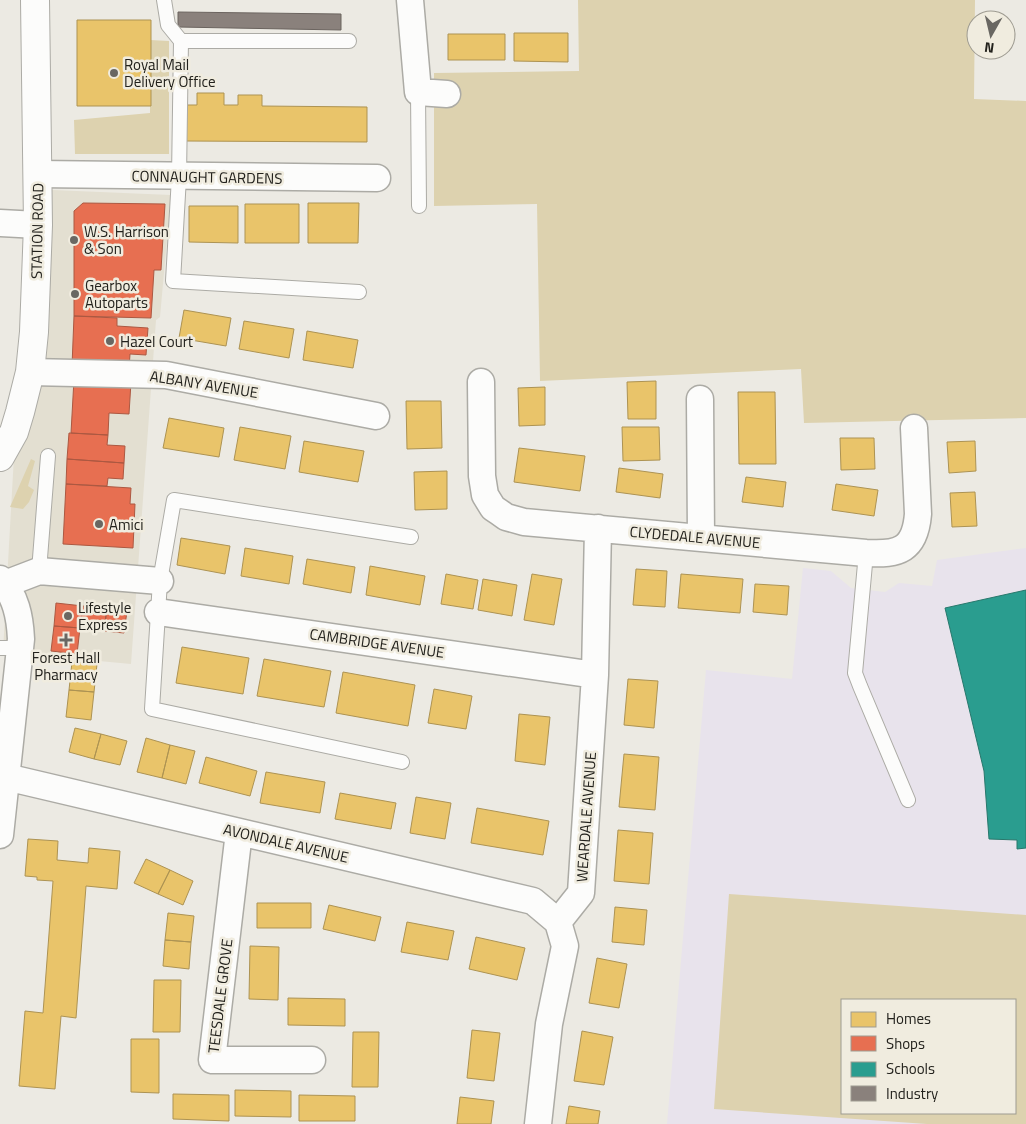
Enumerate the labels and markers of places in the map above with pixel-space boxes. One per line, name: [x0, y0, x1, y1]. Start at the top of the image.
place label: Royal Mail Delivery Office: [124, 53, 216, 93]
marker: Royal Mail Delivery Office: [108, 67, 120, 79]
place label: W.S. Harrison & Son: [84, 220, 169, 260]
marker: W.S. Harrison & Son: [68, 234, 80, 246]
place label: Gearbox Autoparts: [85, 274, 148, 314]
marker: Gearbox Autoparts: [69, 288, 81, 300]
place label: Hazel Court: [120, 330, 194, 353]
marker: Hazel Court: [104, 335, 116, 347]
place label: Amici: [109, 513, 144, 536]
marker: Amici: [93, 518, 105, 530]
place label: Lifestyle Express: [78, 596, 131, 636]
marker: Lifestyle Express: [62, 610, 74, 622]
marker: Forest Hall Pharmacy: [60, 634, 72, 646]
place label: Forest Hall Pharmacy: [32, 646, 100, 686]

